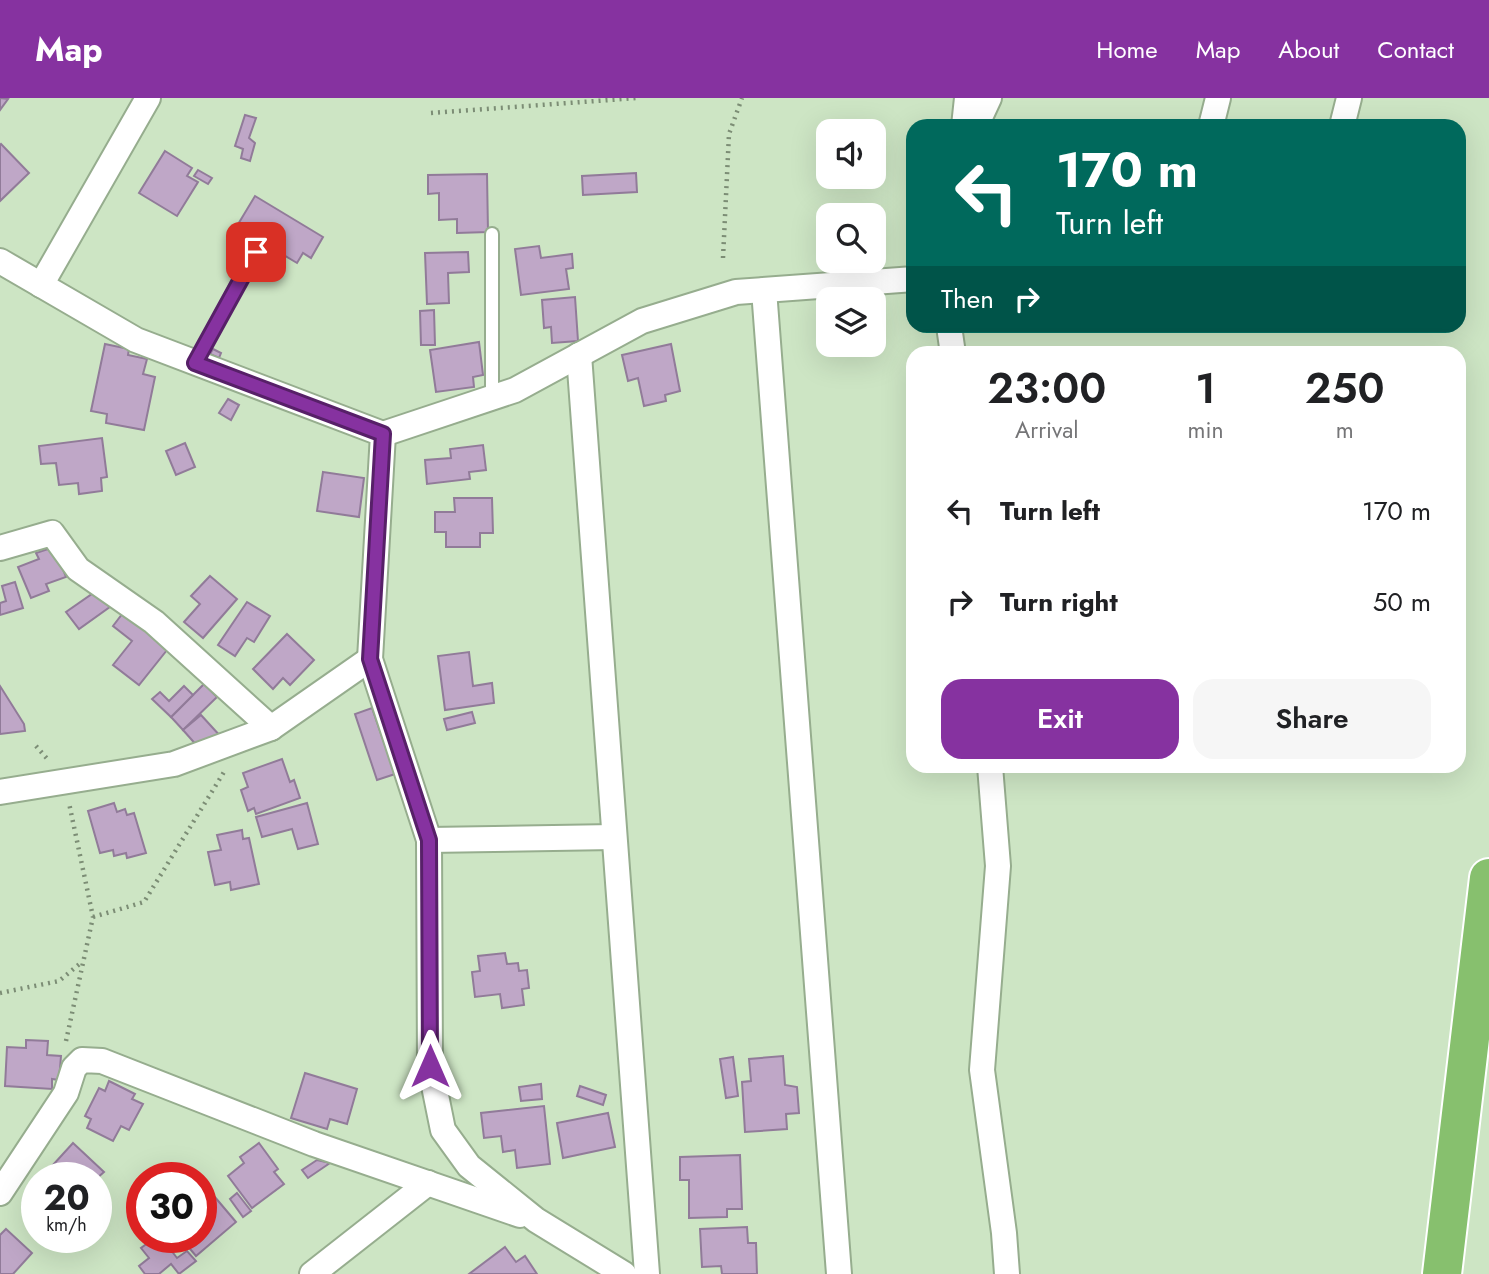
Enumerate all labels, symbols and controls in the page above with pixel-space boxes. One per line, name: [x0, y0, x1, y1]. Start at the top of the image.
text: Map: [35, 26, 103, 73]
text: Home: [1096, 32, 1158, 67]
text: Map: [1196, 32, 1240, 67]
text: About: [1278, 32, 1339, 67]
text: Contact: [1377, 32, 1454, 67]
map controls: [816, 119, 886, 357]
button: sound: [816, 119, 886, 189]
text: 170 m: [1056, 135, 1198, 205]
icon: left: [941, 147, 1032, 238]
text: Turn left: [1056, 200, 1163, 246]
button: search: [816, 203, 886, 273]
pin: [226, 222, 286, 282]
icon: arrive: [237, 233, 275, 271]
text: Then: [941, 280, 994, 318]
icon: right: [1008, 280, 1046, 318]
button: layers: [816, 287, 886, 357]
text: 23:00: [987, 358, 1106, 419]
text: 1: [1195, 358, 1216, 419]
text: 250: [1305, 358, 1385, 419]
text: Arrival: [1015, 413, 1079, 447]
text: min: [1188, 413, 1224, 447]
text: m: [1336, 413, 1354, 447]
icon: left: [941, 492, 979, 530]
text: Turn left: [1000, 492, 1100, 530]
text: 170 m: [1362, 492, 1431, 530]
icon: right: [941, 583, 979, 621]
text: Turn right: [1000, 583, 1118, 621]
text: 50 m: [1373, 583, 1431, 621]
button: Exit: [941, 679, 1179, 759]
button: Share: [1193, 679, 1431, 759]
position arrow: [393, 1029, 467, 1103]
speed limit sign: 30: [126, 1162, 217, 1253]
text: 20: [43, 1173, 90, 1223]
text: km/h: [46, 1212, 87, 1238]

